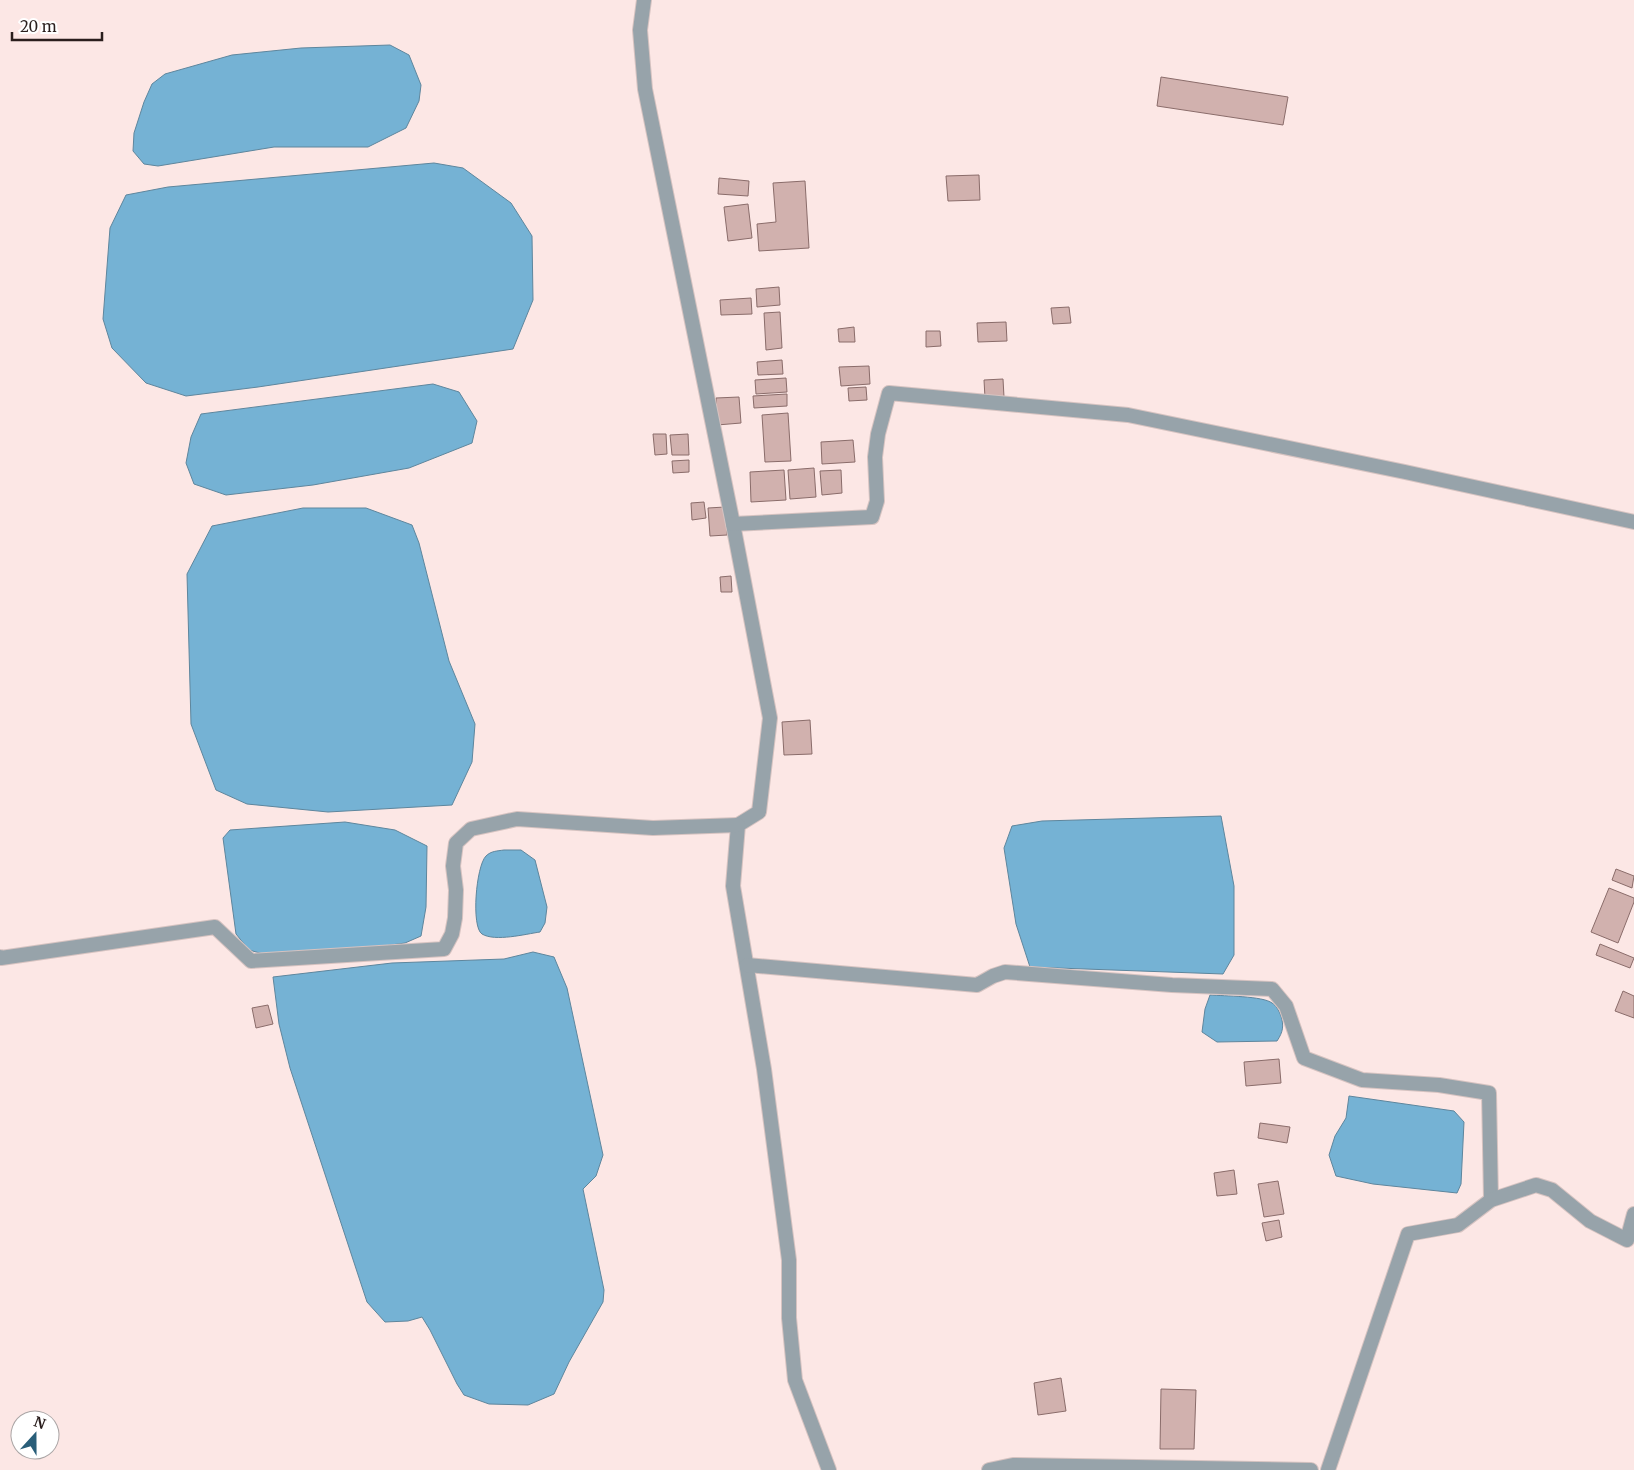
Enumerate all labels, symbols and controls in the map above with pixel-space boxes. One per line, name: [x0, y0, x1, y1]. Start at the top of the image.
scale bar: [12, 10, 102, 42]
text: 20 m: [20, 17, 57, 36]
north arrow: [10, 1410, 60, 1460]
text: N: [31, 1412, 48, 1433]

